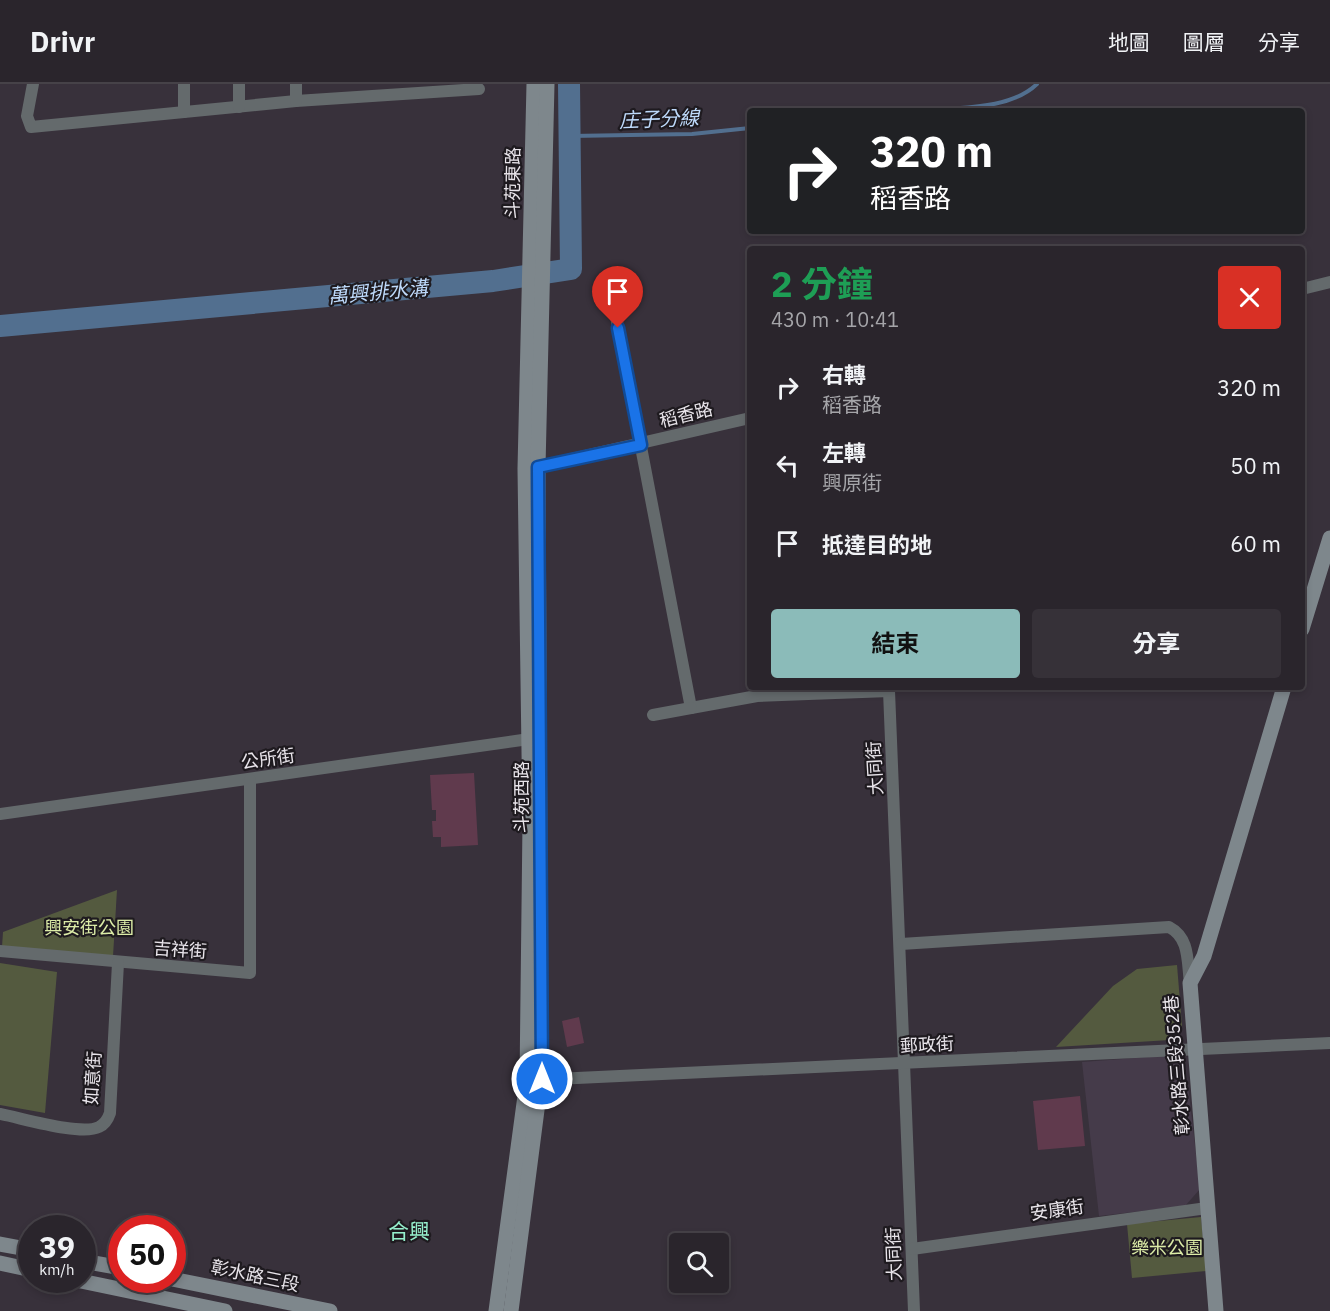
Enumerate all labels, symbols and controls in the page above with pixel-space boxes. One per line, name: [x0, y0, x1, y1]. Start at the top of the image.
text: Drivr: [30, 23, 95, 60]
text: 地圖: [1108, 28, 1150, 56]
text: 圖層: [1183, 28, 1225, 56]
text: 分享: [1258, 28, 1300, 56]
water label: 庄子分線: [619, 104, 701, 133]
text: 320 m: [870, 124, 993, 179]
icon: right: [771, 132, 849, 210]
street label: 斗苑東路: [500, 147, 525, 219]
text: 稻香路: [870, 180, 951, 215]
text: 2 分鐘: [771, 260, 873, 307]
pin: [592, 266, 643, 328]
button: close: [1218, 266, 1281, 329]
water label: 萬興排水溝: [327, 273, 432, 309]
icon: arrive: [601, 275, 634, 308]
text: 430 m · 10:41: [771, 306, 899, 333]
text: 右轉: [822, 360, 866, 389]
icon: right: [771, 371, 804, 404]
text: 320 m: [1217, 373, 1281, 402]
text: 稻香路: [822, 391, 882, 418]
street label: 稻香路: [657, 397, 715, 432]
text: 左轉: [822, 438, 866, 467]
icon: left: [771, 449, 804, 482]
text: 50 m: [1230, 451, 1281, 480]
text: 興原街: [822, 469, 882, 496]
icon: arrive: [771, 527, 804, 560]
text: 60 m: [1230, 529, 1281, 558]
text: 抵達目的地: [822, 530, 932, 559]
button: 結束: [771, 609, 1020, 678]
button: 分享: [1032, 609, 1281, 678]
street label: 大同街: [862, 740, 887, 796]
street label: 公所街: [240, 743, 296, 774]
street label: 斗苑西路: [510, 761, 533, 833]
park label: 興安街公園: [44, 916, 134, 939]
street label: 吉祥街: [152, 936, 208, 963]
street label: 彰水路三段352巷: [1159, 994, 1194, 1136]
street label: 郵政街: [899, 1032, 955, 1057]
position arrow: [510, 1047, 574, 1111]
street label: 如意街: [79, 1050, 106, 1106]
street label: 安康街: [1029, 1194, 1085, 1225]
speed limit sign: 50: [108, 1215, 186, 1293]
district label: 合興: [388, 1217, 430, 1245]
text: 39: [39, 1227, 75, 1266]
street label: 大同街: [881, 1227, 906, 1281]
map controls: [669, 1233, 729, 1293]
button: search: [669, 1233, 729, 1293]
park label: 樂米公園: [1131, 1236, 1203, 1259]
street label: 彰水路三段: [209, 1255, 302, 1296]
text: km/h: [39, 1260, 75, 1279]

